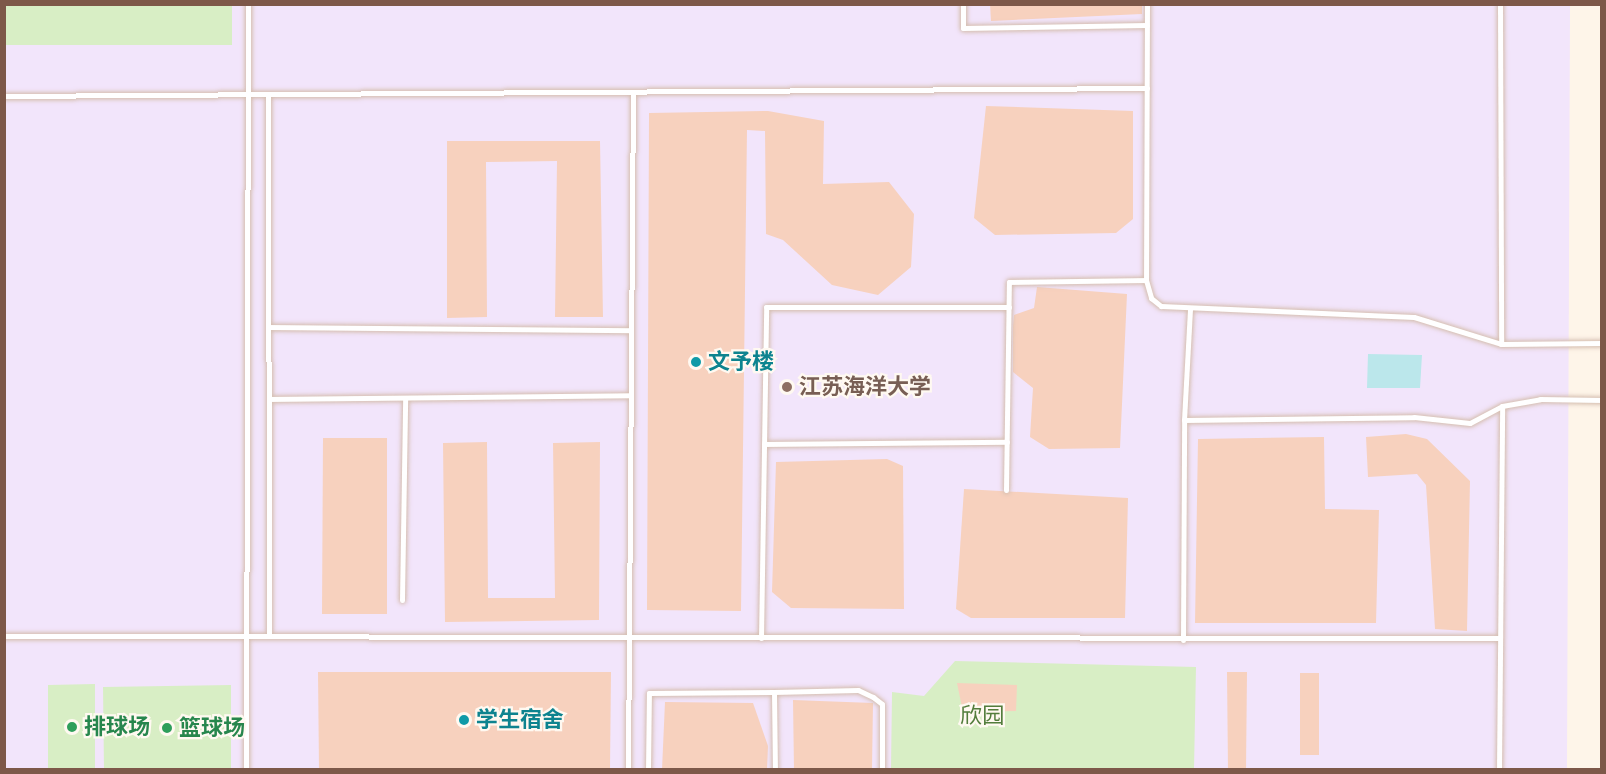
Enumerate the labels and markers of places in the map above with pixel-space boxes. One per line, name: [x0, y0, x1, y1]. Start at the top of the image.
place label: 文予楼: [708, 349, 774, 375]
marker: 文予楼: [689, 355, 703, 369]
place label: 江苏海洋大学: [799, 374, 931, 400]
marker: 江苏海洋大学: [780, 380, 794, 394]
place label: 学生宿舍: [476, 707, 564, 733]
marker: 学生宿舍: [457, 713, 471, 727]
place label: 排球场: [84, 714, 150, 740]
place label: 篮球场: [179, 715, 245, 741]
marker: 排球场: [65, 720, 79, 734]
marker: 篮球场: [160, 721, 174, 735]

